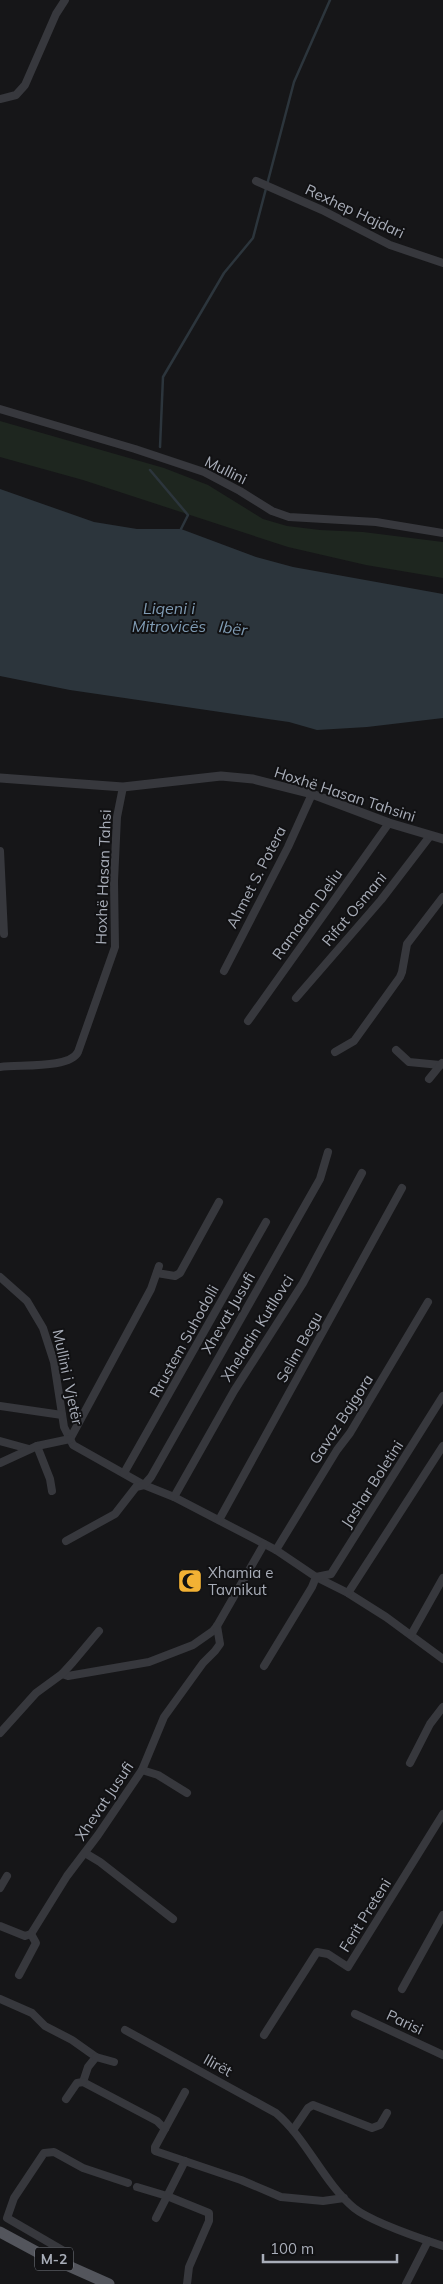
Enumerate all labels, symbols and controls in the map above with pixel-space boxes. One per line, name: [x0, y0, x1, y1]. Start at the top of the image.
street label: Rexhep Hajdari: [302, 180, 408, 242]
street label: Mullini: [202, 452, 250, 488]
water label: Liqeni i Mitrovicës: [132, 598, 206, 636]
water label: Ibër: [218, 616, 250, 640]
street label: Hoxhë Hasan Tahsini: [272, 762, 418, 826]
street label: Hoxhë Hasan Tahsi: [91, 809, 115, 945]
street label: Ahmet S. Potera: [222, 823, 290, 931]
street label: Ramadan Deliu: [268, 865, 346, 963]
street label: Rifat Osmani: [318, 868, 390, 950]
street label: Xhevat Jusufi: [197, 1269, 259, 1357]
street label: Xheladin Kutllovci: [217, 1271, 297, 1385]
street label: Rrustem Suhodolli: [145, 1281, 223, 1401]
street label: Selim Begu: [272, 1308, 326, 1386]
street label: Mullini i Vjetër: [49, 1328, 87, 1427]
street label: Gavaz Bajgora: [305, 1371, 377, 1467]
street label: Jashar Boletini: [337, 1437, 407, 1531]
place label: Xhamia e Tavnikut: [208, 1563, 273, 1599]
mosque icon: Xhamia e Tavnikut: [177, 1568, 203, 1594]
street label: Xhevat Jusufi: [71, 1758, 137, 1844]
street label: Ferit Preteni: [335, 1875, 395, 1955]
street label: Parisi: [384, 2005, 426, 2039]
street label: Ilirët: [200, 2049, 236, 2081]
scale bar: [263, 2232, 397, 2264]
text: 100 m: [270, 2239, 314, 2258]
road number: M-2: [35, 2248, 73, 2270]

